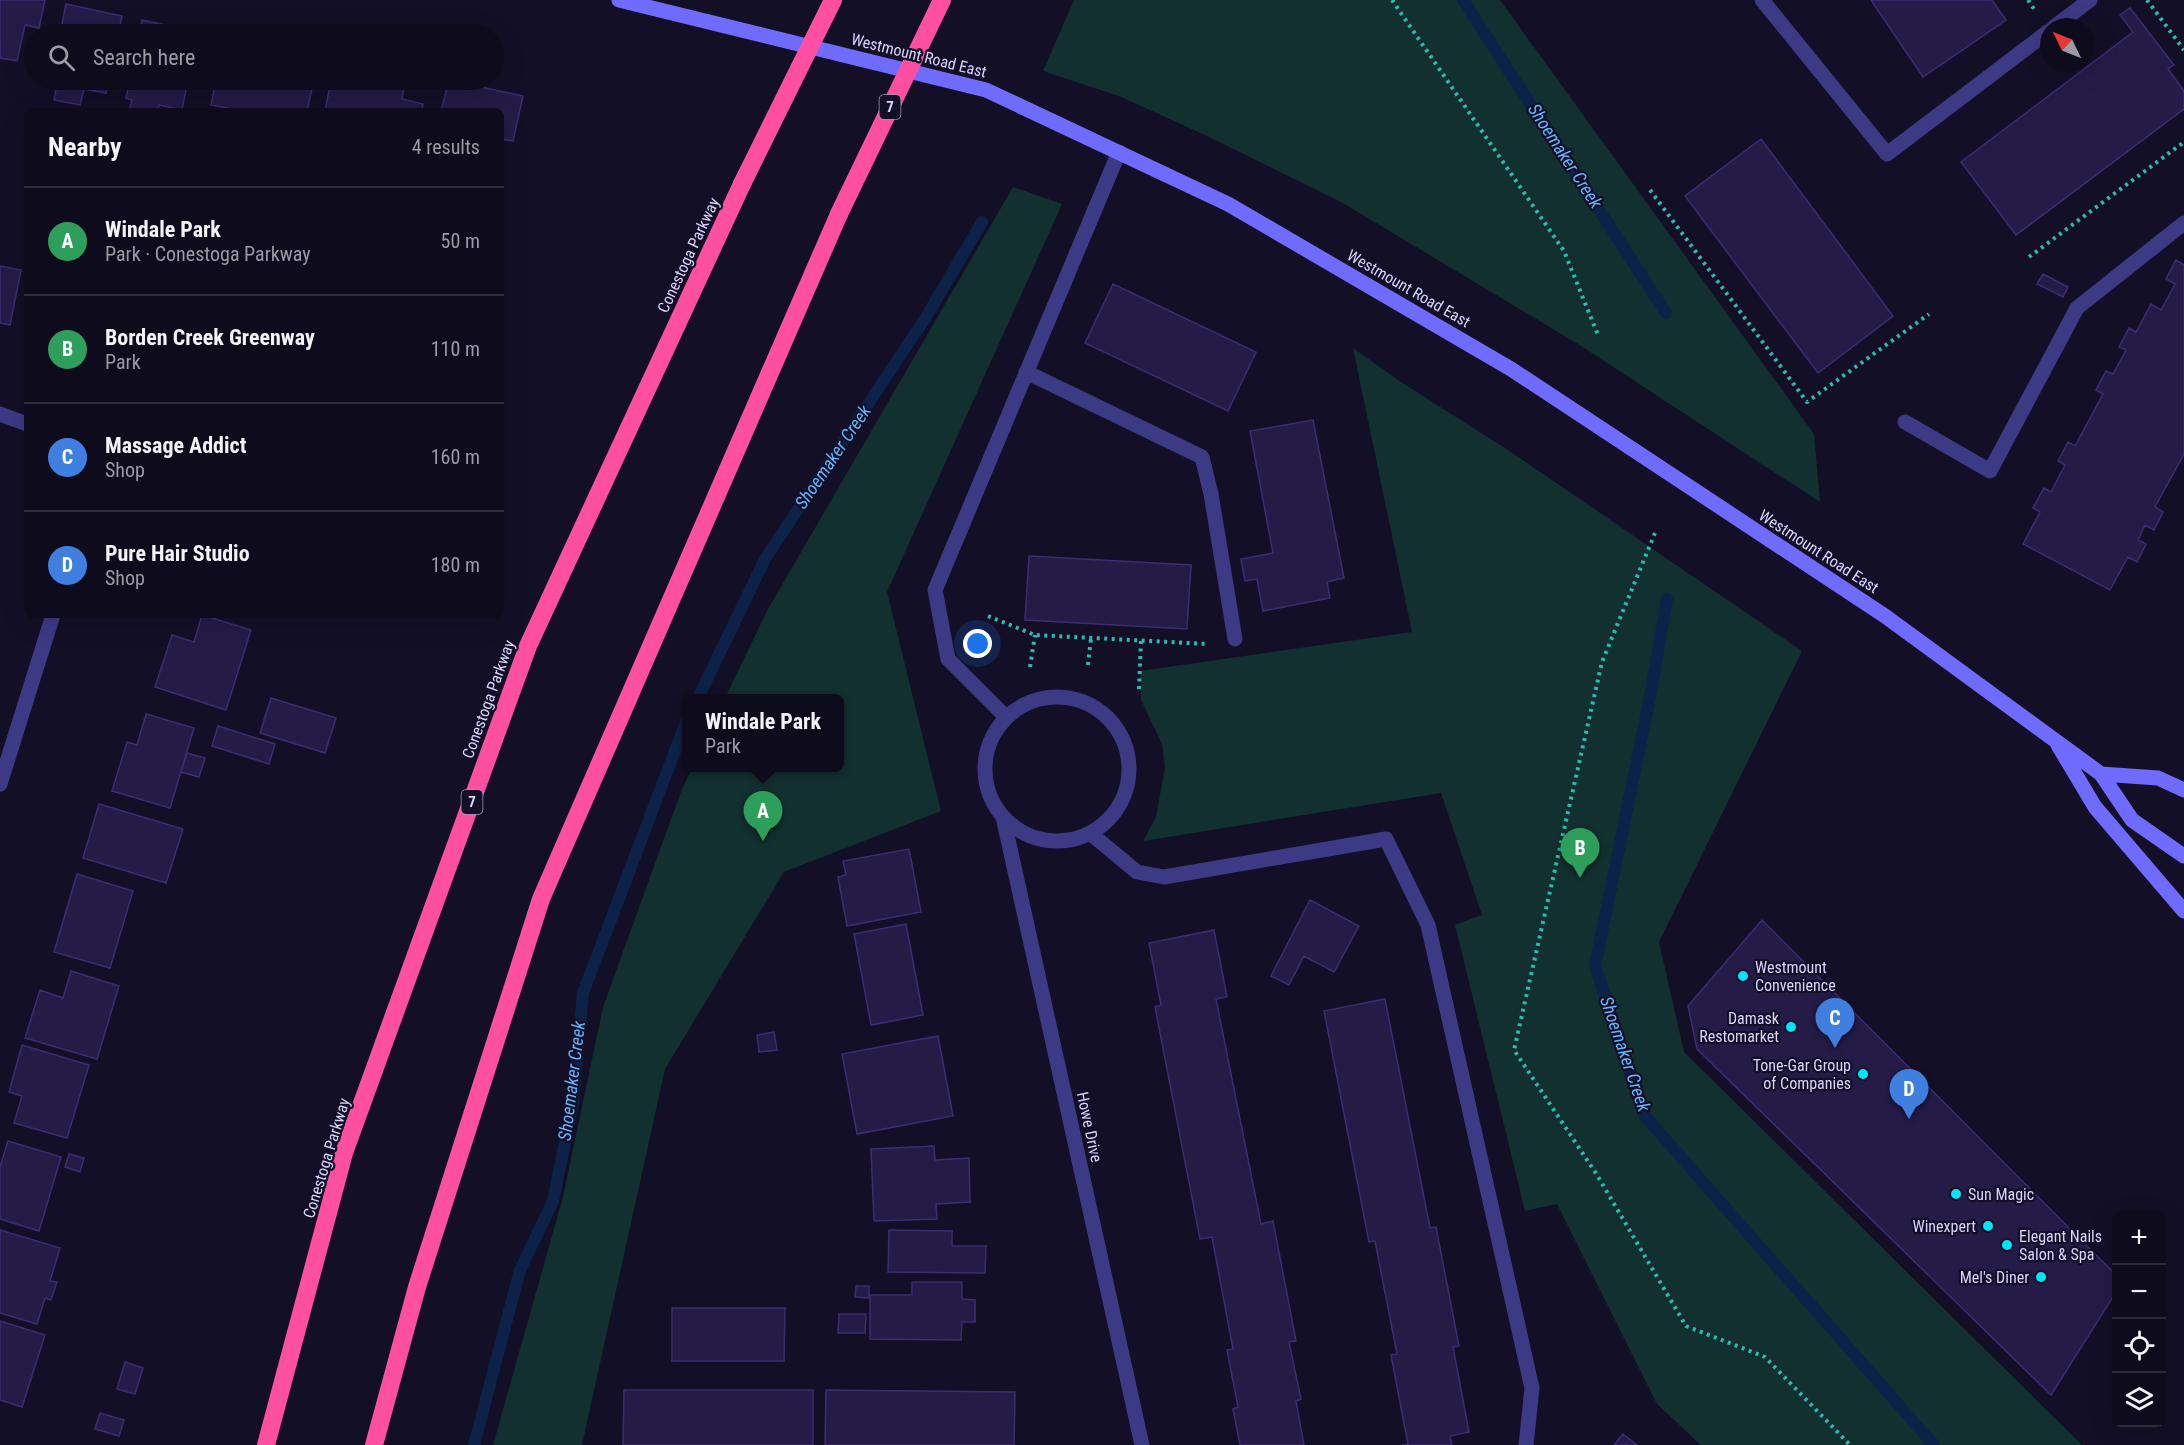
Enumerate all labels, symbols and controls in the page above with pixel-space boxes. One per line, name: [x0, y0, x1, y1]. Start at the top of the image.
north arrow: [2040, 18, 2094, 72]
search box: [24, 24, 504, 90]
street label: Westmount Road East: [849, 29, 989, 82]
icon: search: [45, 41, 78, 74]
text: Search here: [93, 45, 195, 70]
road number: 7: [880, 95, 900, 119]
water label: Shoemaker Creek: [1524, 99, 1608, 213]
text: Nearby: [48, 132, 122, 162]
text: 4 results: [412, 135, 480, 159]
street label: Conestoga Parkway: [654, 194, 724, 316]
text: Windale Park: [105, 217, 221, 242]
text: A: [62, 229, 73, 253]
text: 50 m: [441, 229, 480, 253]
text: Park · Conestoga Parkway: [105, 242, 311, 266]
street label: Westmount Road East: [1344, 245, 1474, 332]
text: Borden Creek Greenway: [105, 325, 315, 350]
text: B: [62, 337, 73, 361]
text: 110 m: [431, 337, 480, 361]
text: Park: [105, 350, 141, 374]
water label: Shoemaker Creek: [790, 400, 876, 513]
text: Massage Addict: [105, 433, 246, 458]
text: C: [62, 445, 73, 469]
text: 160 m: [431, 445, 480, 469]
text: Shop: [105, 458, 145, 482]
street label: Westmount Road East: [1755, 506, 1882, 597]
text: Pure Hair Studio: [105, 541, 250, 566]
text: D: [62, 553, 73, 577]
text: 180 m: [431, 553, 480, 577]
text: Shop: [105, 566, 145, 590]
your location: [963, 629, 992, 658]
street label: Conestoga Parkway: [458, 637, 519, 761]
popup: [682, 694, 844, 772]
text: Windale Park: [705, 709, 821, 734]
text: Park: [705, 734, 741, 758]
road number: 7: [462, 790, 482, 814]
pin: A: [744, 792, 783, 841]
pin: B: [1560, 828, 1600, 878]
place label: Westmount Convenience: [1755, 958, 1836, 995]
marker: Westmount Convenience: [1736, 969, 1750, 983]
water label: Shoemaker Creek: [1596, 993, 1655, 1115]
pin: C: [1816, 998, 1854, 1048]
place label: Damask Restomarket: [1699, 1009, 1780, 1046]
water label: Shoemaker Creek: [554, 1019, 589, 1142]
marker: Damask Restomarket: [1784, 1020, 1798, 1034]
place label: Tone-Gar Group of Companies: [1753, 1056, 1851, 1093]
marker: Tone-Gar Group of Companies: [1856, 1067, 1870, 1081]
pin: D: [1890, 1070, 1928, 1119]
street label: Howe Drive: [1073, 1090, 1106, 1164]
street label: Conestoga Parkway: [299, 1095, 354, 1221]
place label: Sun Magic: [1968, 1185, 2034, 1204]
marker: Sun Magic: [1949, 1187, 1963, 1201]
map controls: [2112, 1211, 2166, 1427]
button: +: [2112, 1211, 2166, 1265]
place label: Winexpert: [1912, 1217, 1976, 1236]
marker: Winexpert: [1981, 1219, 1995, 1233]
place label: Elegant Nails Salon & Spa: [2019, 1227, 2102, 1264]
marker: Elegant Nails Salon & Spa: [2000, 1238, 2014, 1252]
button: −: [2112, 1265, 2166, 1319]
place label: Mel's Diner: [1960, 1268, 2029, 1287]
marker: Mel's Diner: [2034, 1270, 2048, 1284]
button: locate: [2112, 1319, 2166, 1373]
button: layers: [2112, 1373, 2166, 1427]

